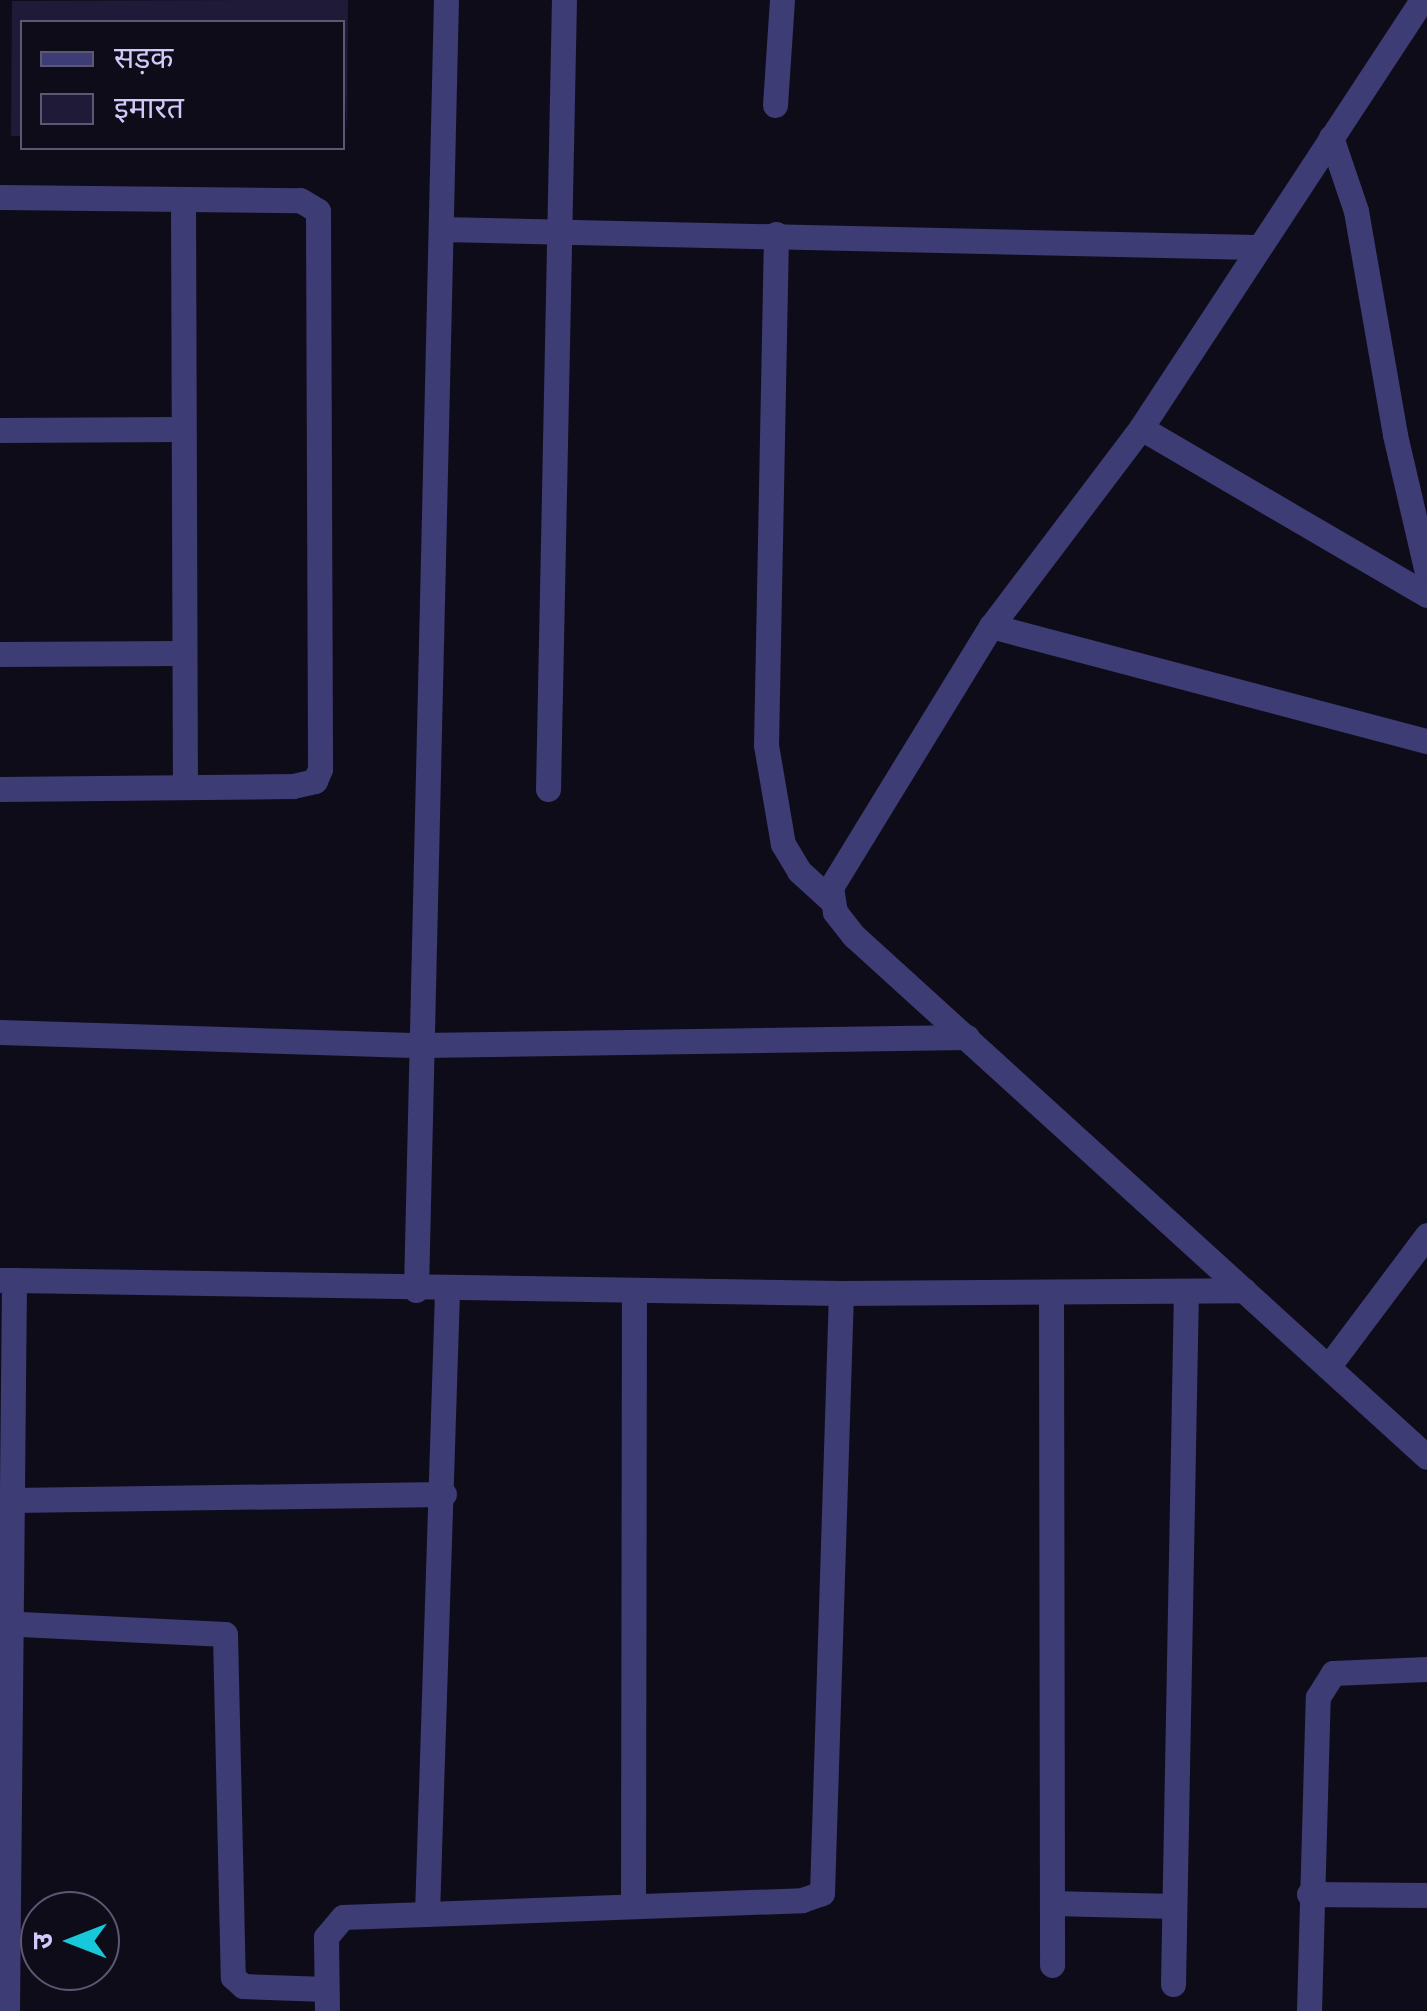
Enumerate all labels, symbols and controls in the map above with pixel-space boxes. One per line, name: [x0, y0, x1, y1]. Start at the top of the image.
legend: [20, 20, 345, 150]
text: सड़क: [114, 39, 173, 75]
text: इमारत: [114, 89, 184, 125]
north arrow: [20, 1891, 120, 1991]
text: उ: [25, 1933, 59, 1949]

